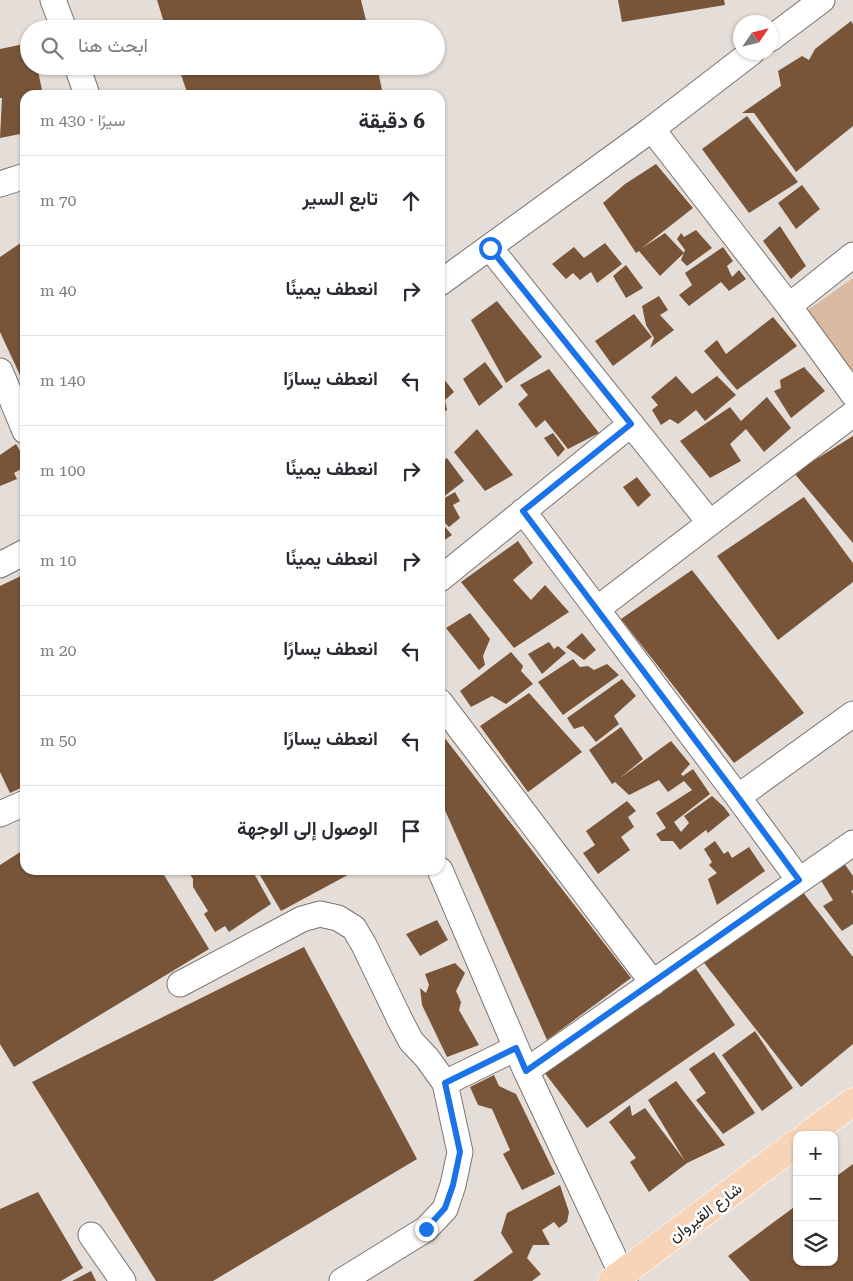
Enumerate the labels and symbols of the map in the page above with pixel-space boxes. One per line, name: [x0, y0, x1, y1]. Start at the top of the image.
north arrow: [733, 15, 778, 60]
route start: [479, 237, 502, 260]
street label: شارع القيروان: [665, 1179, 747, 1248]
route end: [415, 1218, 438, 1241]

